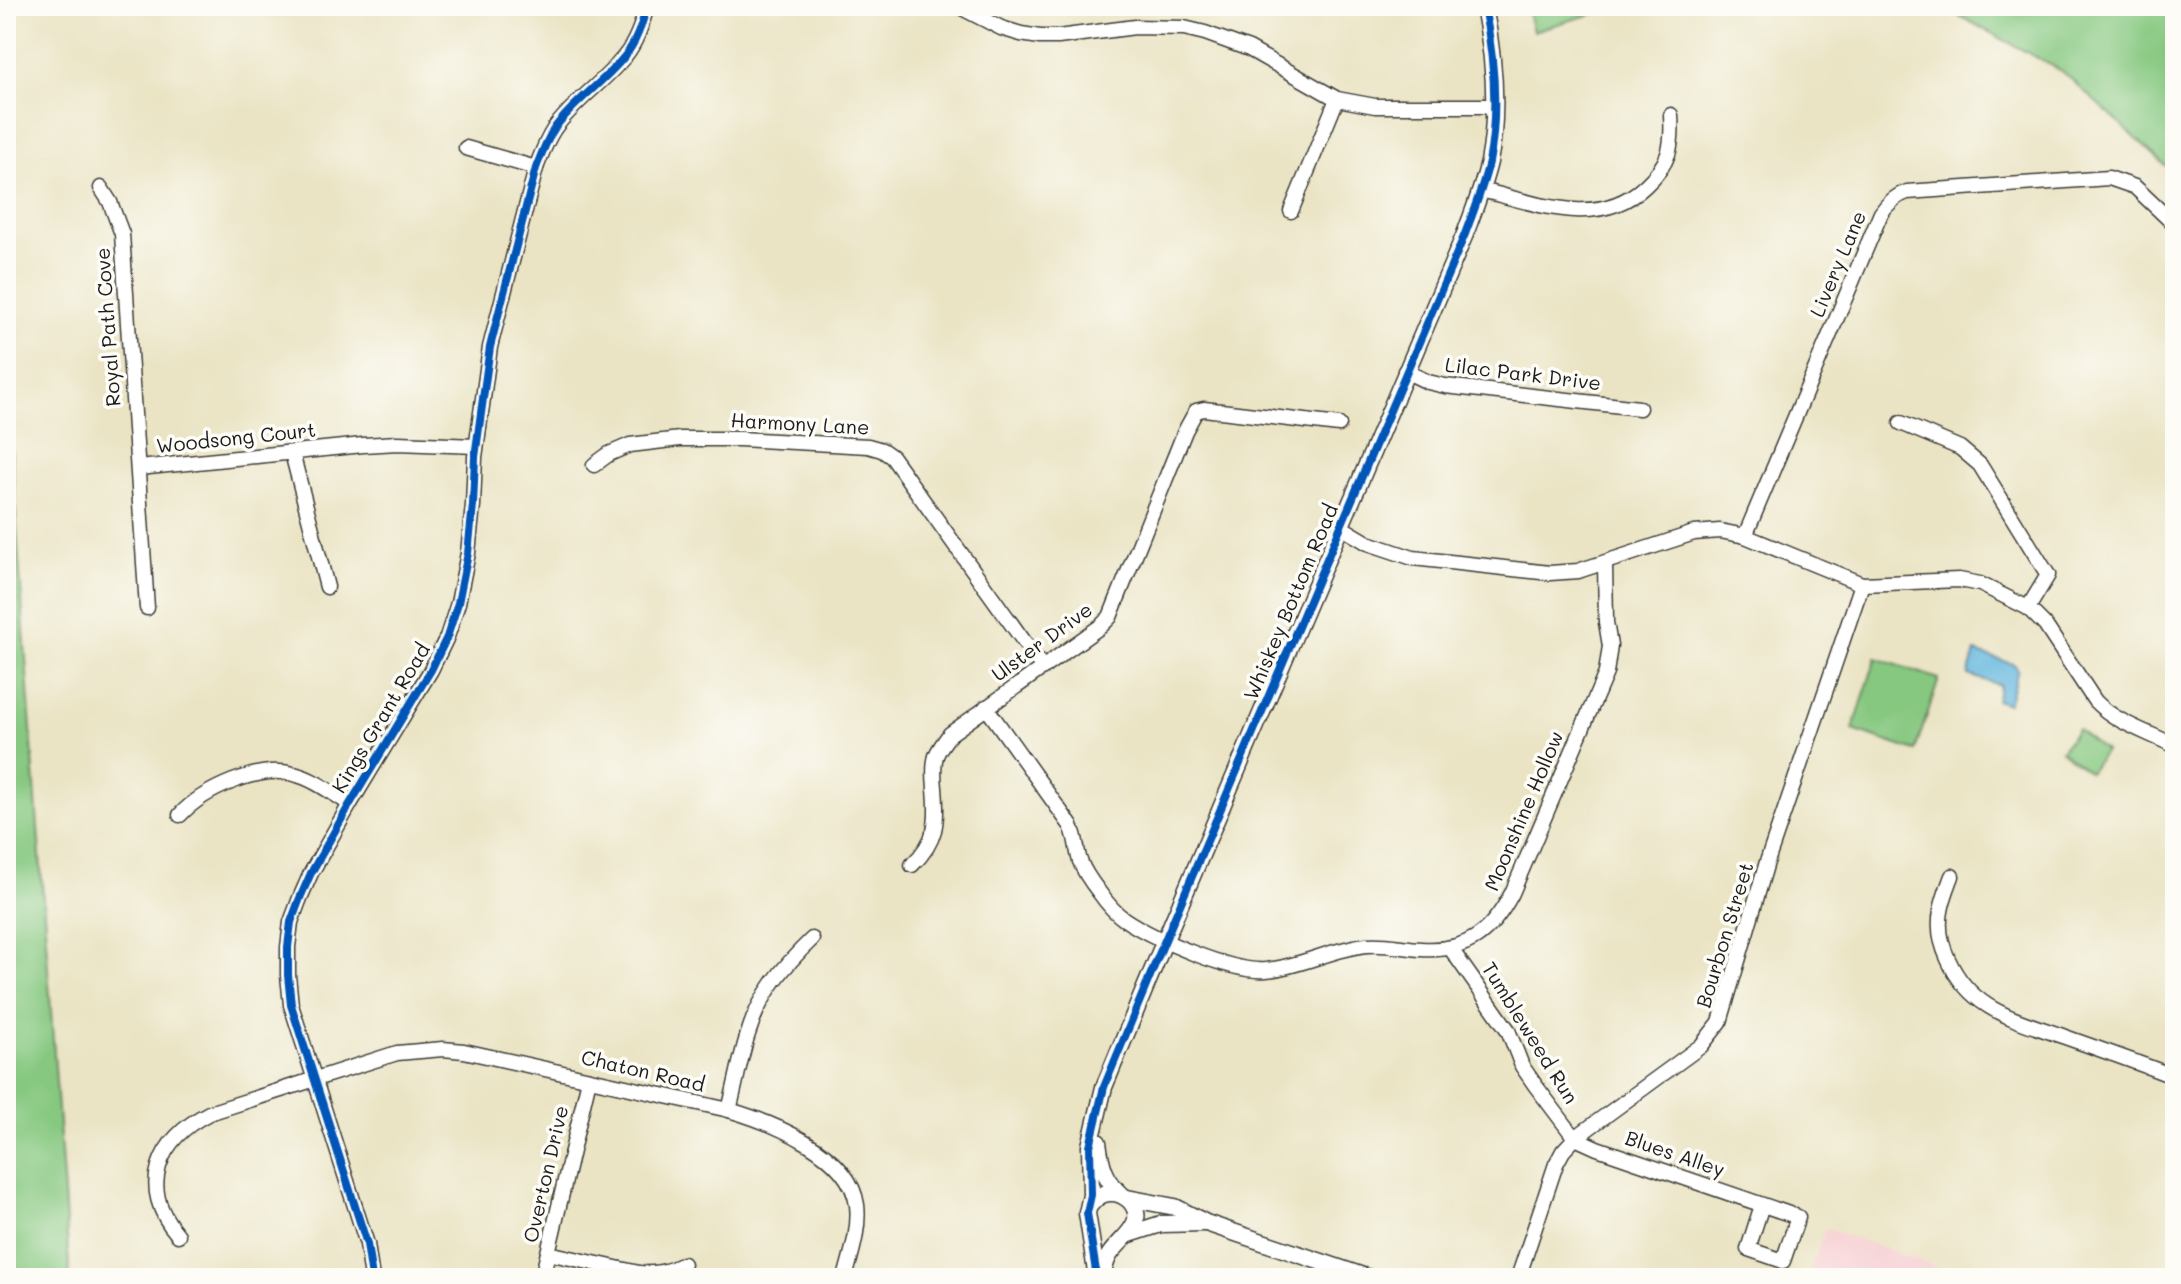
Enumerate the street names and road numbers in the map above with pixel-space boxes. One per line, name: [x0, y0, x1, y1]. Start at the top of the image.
street label: Livery Lane: [1803, 207, 1871, 321]
street label: Royal Path Cove: [88, 247, 126, 407]
street label: Lilac Park Drive: [1444, 351, 1603, 395]
street label: Harmony Lane: [730, 406, 870, 440]
street label: Woodsong Court: [155, 416, 317, 458]
street label: Whiskey Bottom Road: [1237, 500, 1343, 704]
street label: Ulster Drive: [986, 596, 1097, 687]
street label: Kings Grant Road: [325, 638, 435, 797]
street label: Moonshine Hollow: [1478, 727, 1569, 895]
street label: Bourbon Street: [1690, 859, 1759, 1011]
street label: Tumbleweed Run: [1477, 957, 1585, 1108]
street label: Chaton Road: [579, 1043, 708, 1097]
street label: Overton Drive: [517, 1103, 573, 1245]
street label: Blues Alley: [1622, 1124, 1729, 1182]

